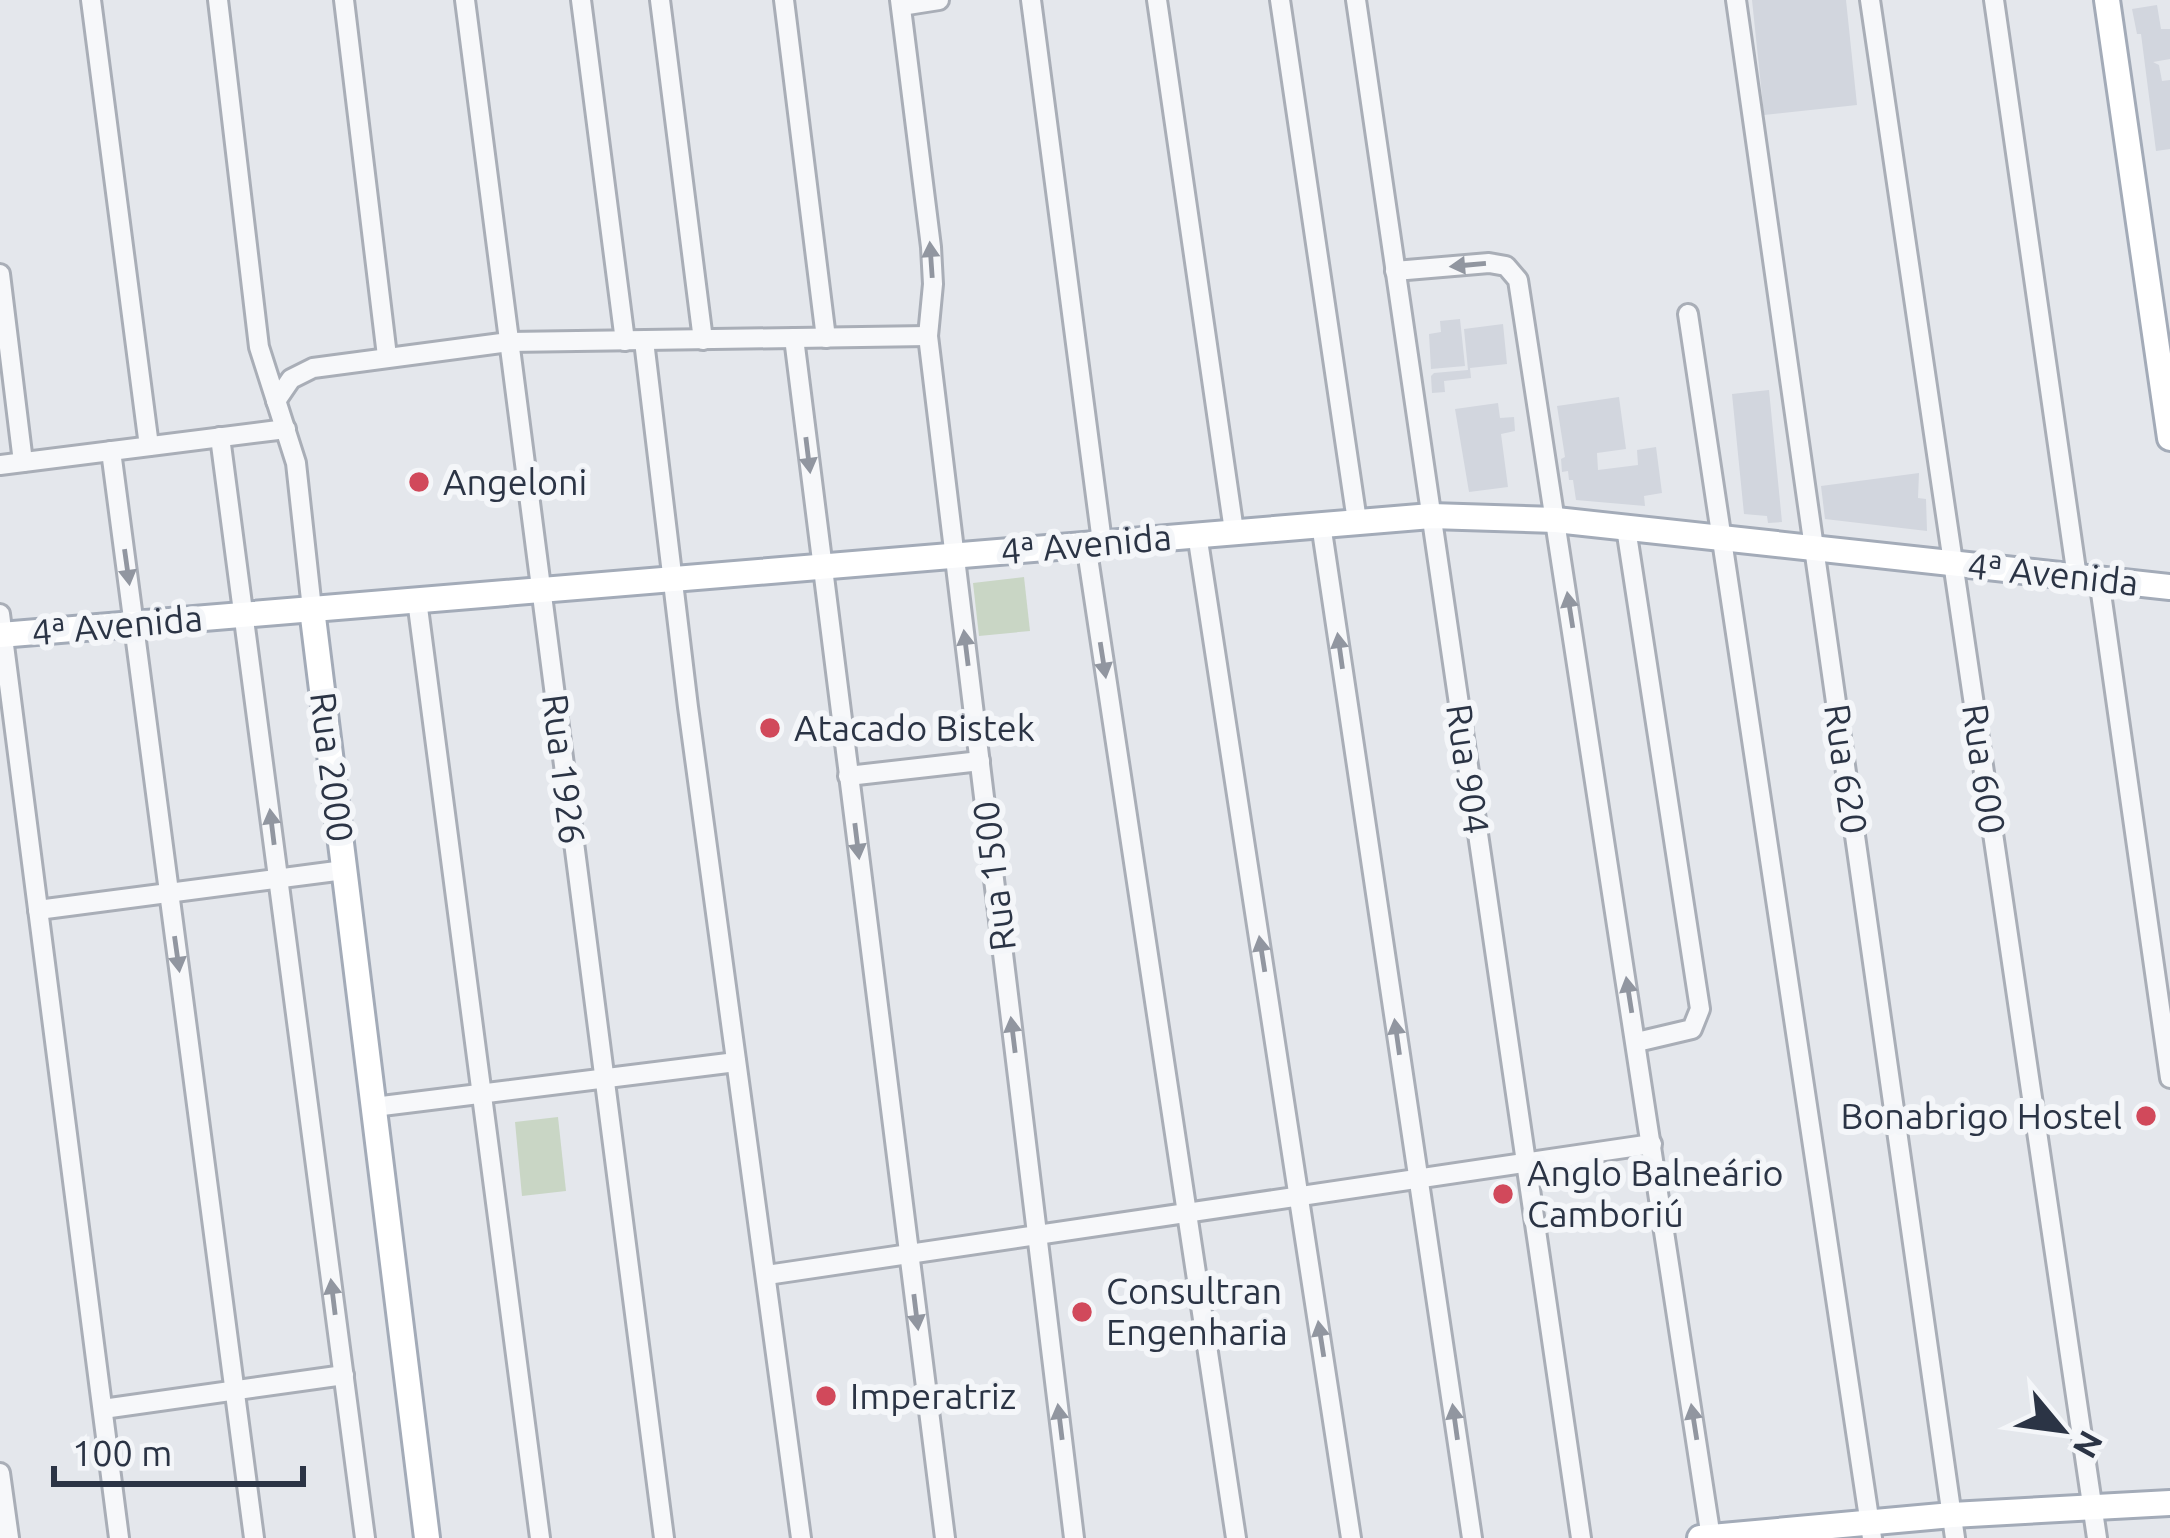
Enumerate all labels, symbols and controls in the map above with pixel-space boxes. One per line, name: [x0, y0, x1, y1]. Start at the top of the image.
one-way arrow: [922, 241, 941, 278]
one-way arrow: [1449, 256, 1486, 275]
one-way arrow: [799, 436, 818, 474]
place label: Angeloni: [443, 461, 587, 502]
marker: Angeloni: [406, 469, 432, 495]
street label: 4ª Avenida: [999, 516, 1173, 571]
street label: 4ª Avenida: [1966, 544, 2141, 603]
one-way arrow: [117, 549, 136, 586]
one-way arrow: [1560, 591, 1579, 628]
street label: 4ª Avenida: [30, 597, 204, 652]
one-way arrow: [957, 628, 976, 666]
one-way arrow: [1330, 632, 1349, 669]
one-way arrow: [1094, 641, 1113, 679]
street label: Rua 2000: [303, 690, 362, 844]
street label: Rua 1926: [535, 692, 594, 846]
street label: Rua 904: [1439, 701, 1498, 836]
street label: Rua 620: [1817, 701, 1876, 836]
street label: Rua 600: [1955, 701, 2014, 836]
place label: Atacado Bistek: [794, 707, 1035, 748]
marker: Atacado Bistek: [757, 715, 783, 741]
street label: Rua 1500: [964, 799, 1023, 953]
one-way arrow: [262, 808, 281, 845]
one-way arrow: [847, 823, 866, 861]
one-way arrow: [168, 935, 187, 973]
one-way arrow: [1252, 935, 1271, 972]
one-way arrow: [1620, 976, 1639, 1013]
one-way arrow: [1003, 1016, 1022, 1053]
one-way arrow: [1387, 1017, 1406, 1055]
place label: Bonabrigo Hostel: [1840, 1095, 2122, 1136]
marker: Bonabrigo Hostel: [2133, 1103, 2159, 1129]
place label: Anglo Balneário Camboriú: [1527, 1152, 1784, 1234]
marker: Anglo Balneário Camboriú: [1490, 1181, 1516, 1207]
place label: Consultran Engenharia: [1106, 1270, 1288, 1352]
one-way arrow: [324, 1278, 343, 1315]
one-way arrow: [907, 1294, 926, 1331]
marker: Consultran Engenharia: [1069, 1299, 1095, 1325]
one-way arrow: [1311, 1320, 1329, 1358]
north arrow: [2002, 1370, 2122, 1490]
place label: Imperatriz: [850, 1375, 1016, 1416]
marker: Imperatriz: [813, 1383, 839, 1409]
one-way arrow: [1050, 1403, 1069, 1440]
one-way arrow: [1445, 1403, 1464, 1440]
one-way arrow: [1684, 1403, 1703, 1441]
scale bar: [54, 1412, 303, 1486]
text: N: [2067, 1425, 2111, 1465]
text: 100 m: [72, 1432, 172, 1473]

